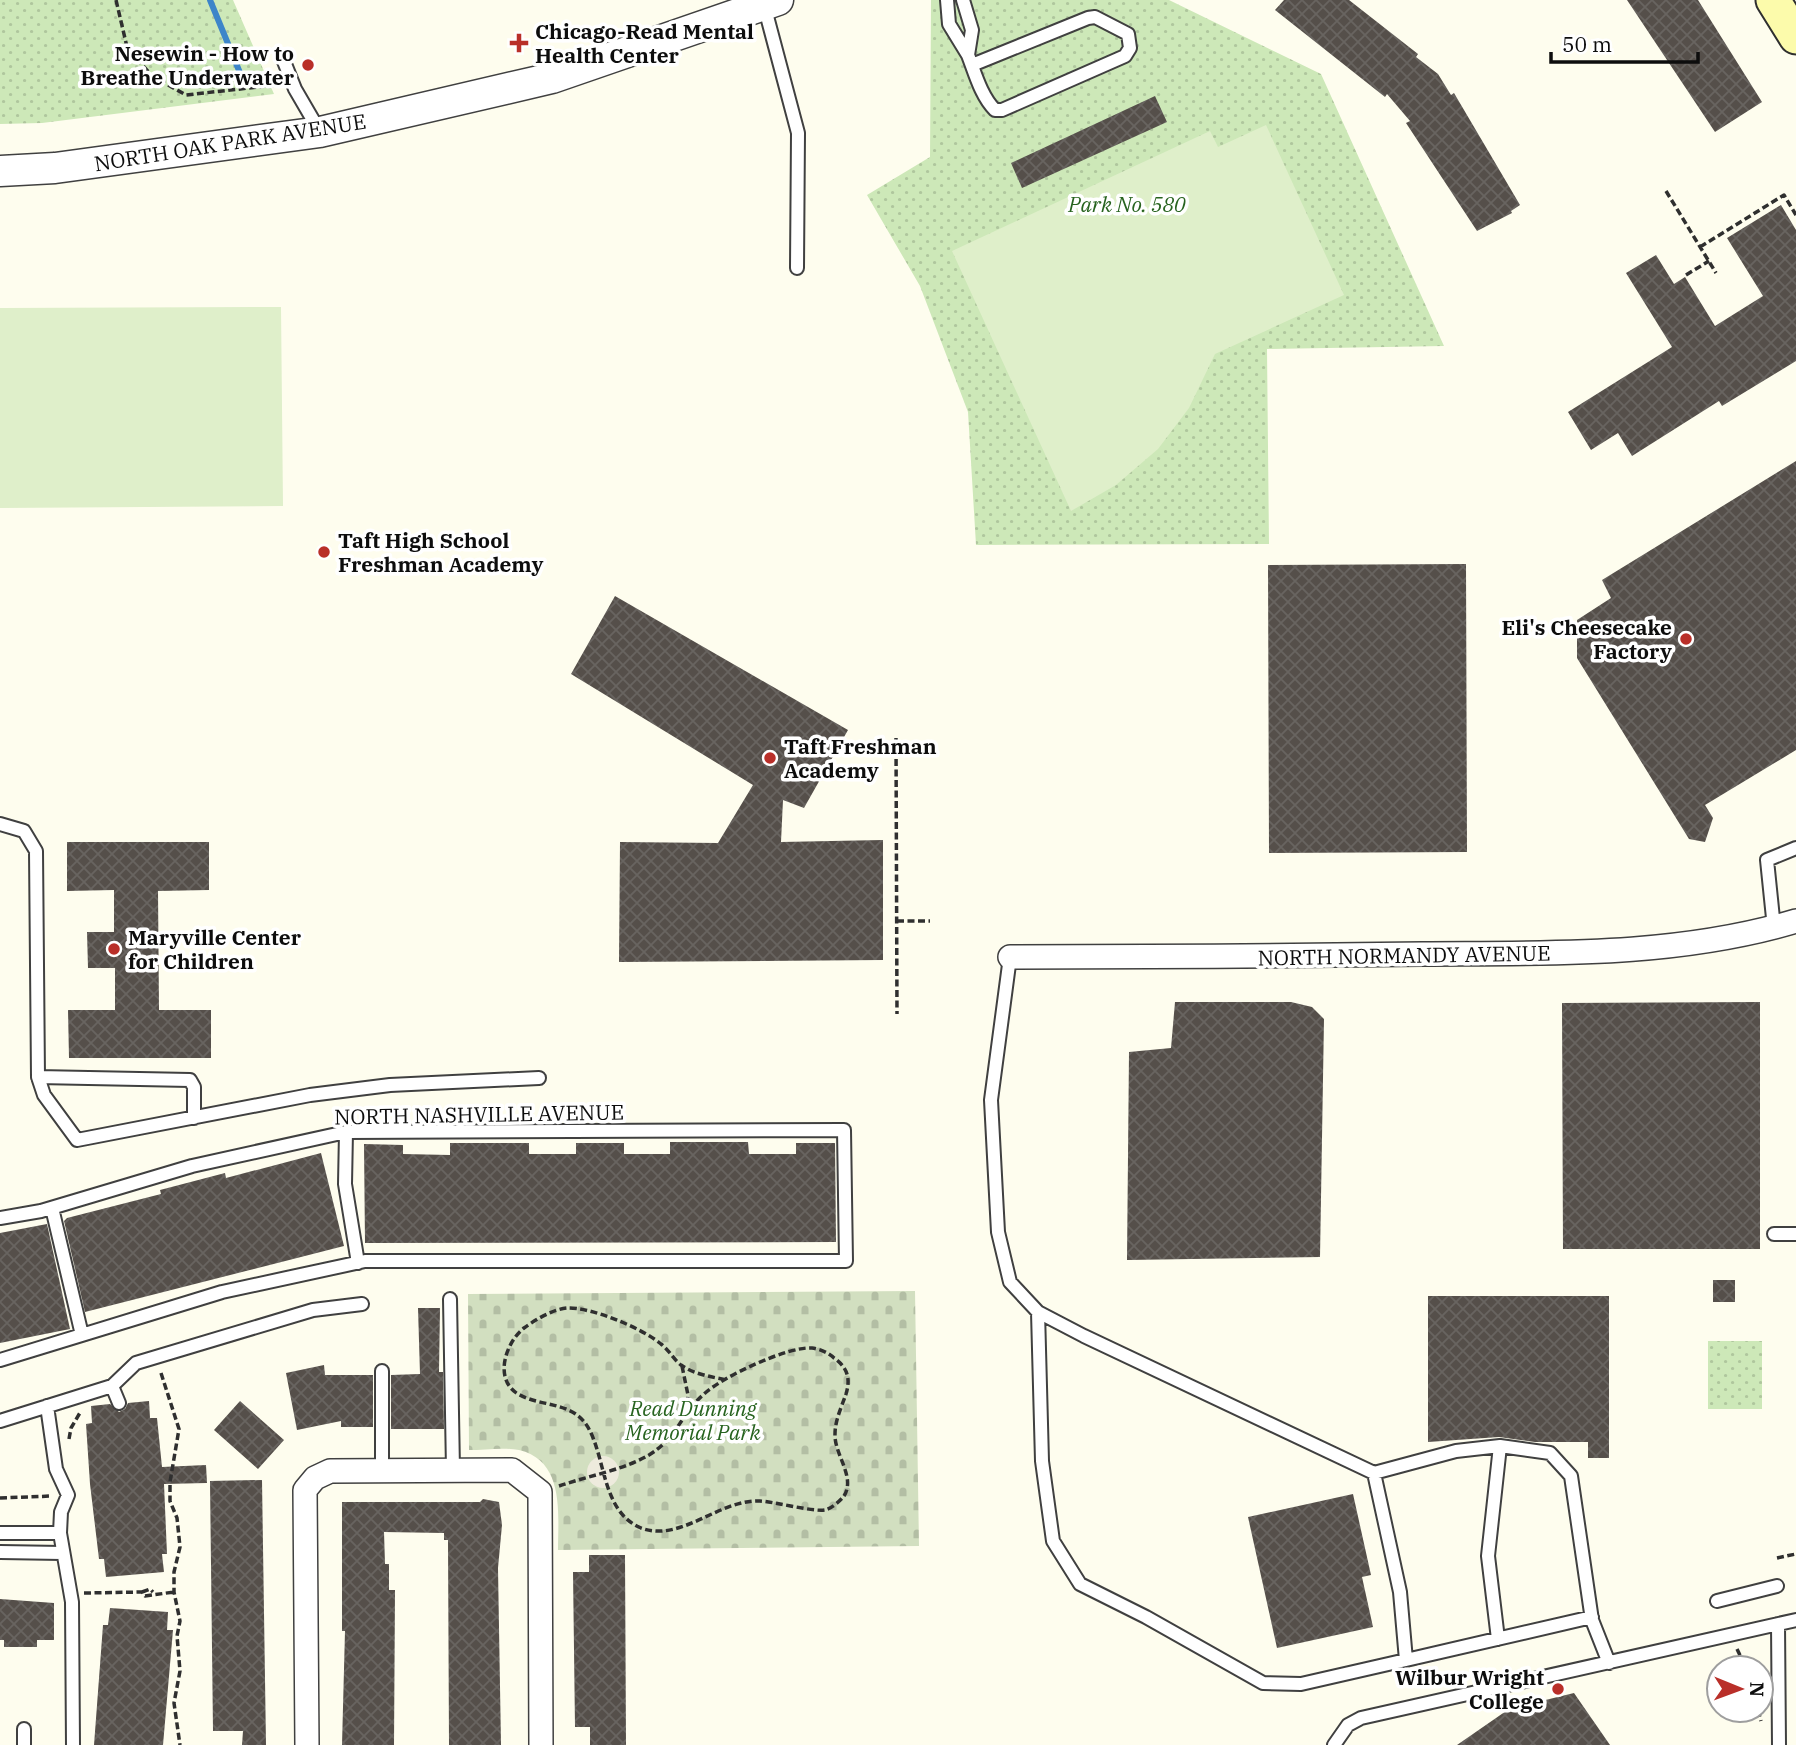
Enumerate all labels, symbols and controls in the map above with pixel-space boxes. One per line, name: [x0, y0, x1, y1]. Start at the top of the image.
place label: Chicago-Read Mental Health Center: [535, 17, 754, 69]
scale bar: [1551, 21, 1698, 65]
text: 50 m: [1562, 30, 1612, 58]
marker: Chicago-Read Mental Health Center: [509, 33, 529, 53]
place label: Nesewin - How to Breathe Underwater: [81, 39, 295, 91]
marker: Nesewin - How to Breathe Underwater: [300, 57, 316, 73]
street label: NORTH OAK PARK AVENUE: [92, 107, 368, 177]
park label: Park No. 580: [1067, 190, 1186, 218]
place label: Taft High School Freshman Academy: [338, 526, 543, 578]
marker: Taft High School Freshman Academy: [316, 544, 332, 560]
place label: Eli's Cheesecake Factory: [1501, 613, 1672, 665]
marker: Eli's Cheesecake Factory: [1678, 631, 1694, 647]
place label: Taft Freshman Academy: [784, 732, 937, 784]
marker: Taft Freshman Academy: [762, 750, 778, 766]
place label: Maryville Center for Children: [128, 923, 302, 975]
street label: NORTH NORMANDY AVENUE: [1257, 938, 1551, 972]
marker: Maryville Center for Children: [106, 941, 122, 957]
street label: NORTH NASHVILLE AVENUE: [334, 1097, 624, 1131]
park label: Read Dunning Memorial Park: [624, 1394, 762, 1446]
north arrow: [1705, 1654, 1775, 1724]
place label: Wilbur Wright College: [1395, 1663, 1544, 1715]
marker: Wilbur Wright College: [1550, 1681, 1566, 1697]
text: N: [1745, 1682, 1769, 1697]

